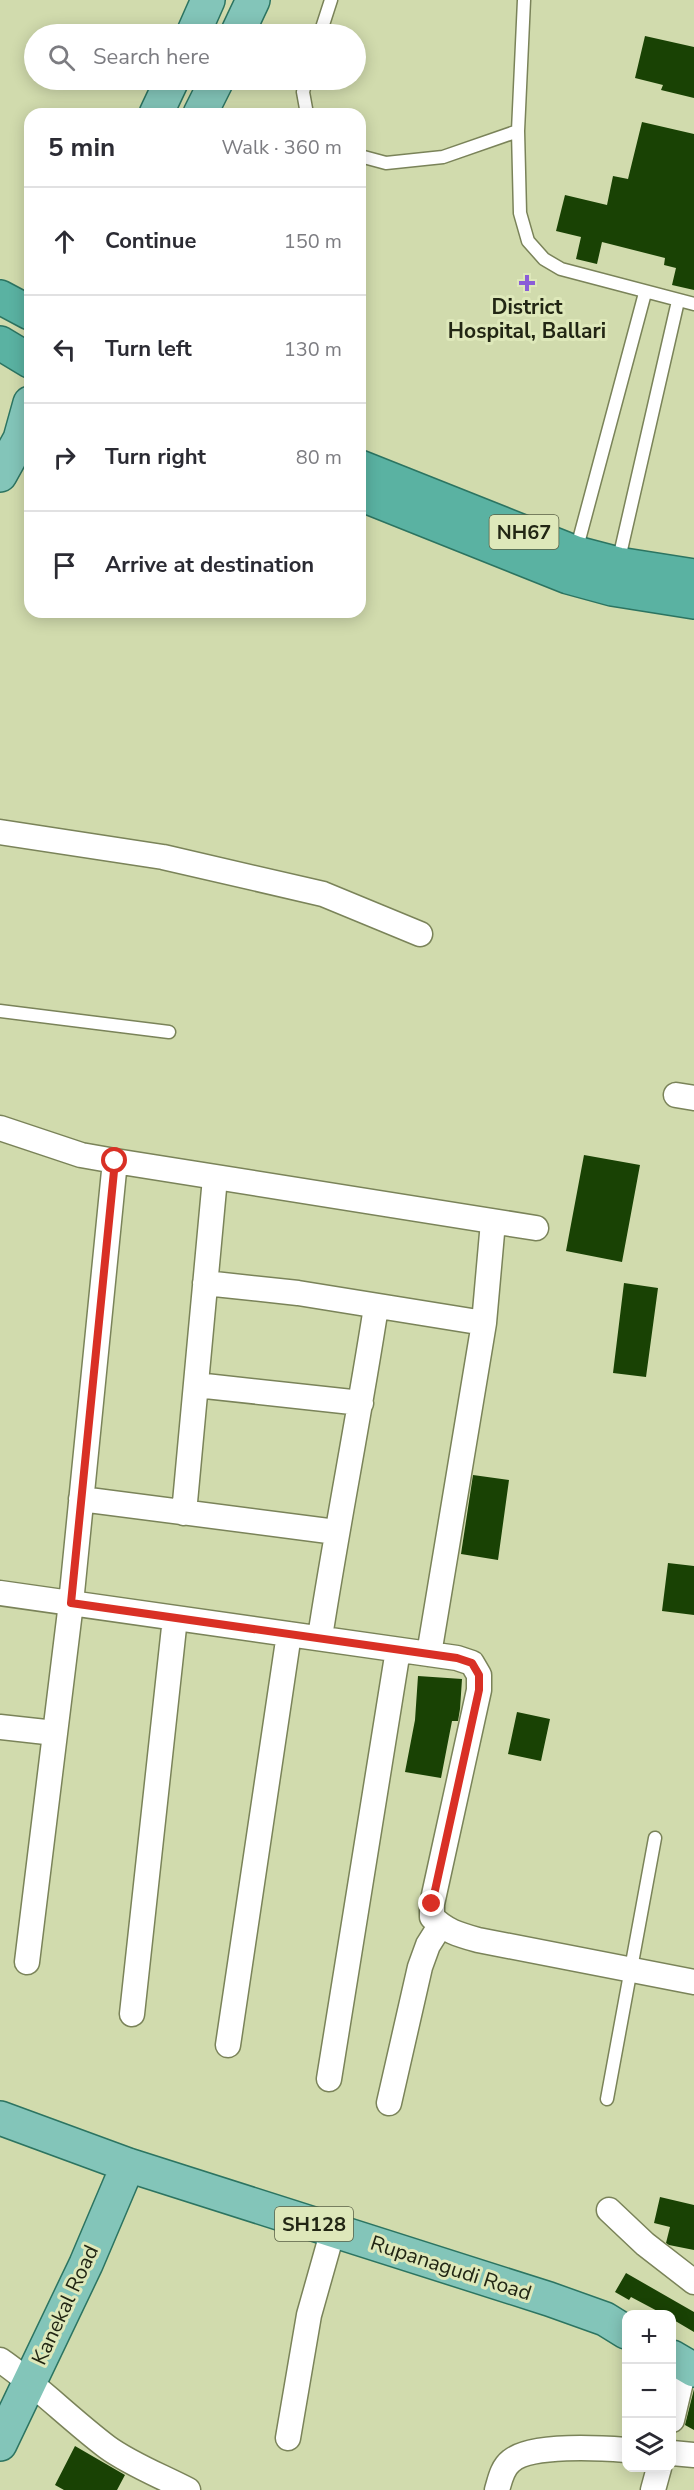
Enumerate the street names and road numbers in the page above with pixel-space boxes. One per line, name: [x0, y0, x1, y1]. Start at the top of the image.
road number: NH67: [490, 515, 558, 549]
road number: SH128: [275, 2207, 353, 2241]
street label: Rupanagudi Road: [367, 2229, 535, 2307]
street label: Kanekal Road: [25, 2240, 105, 2370]

